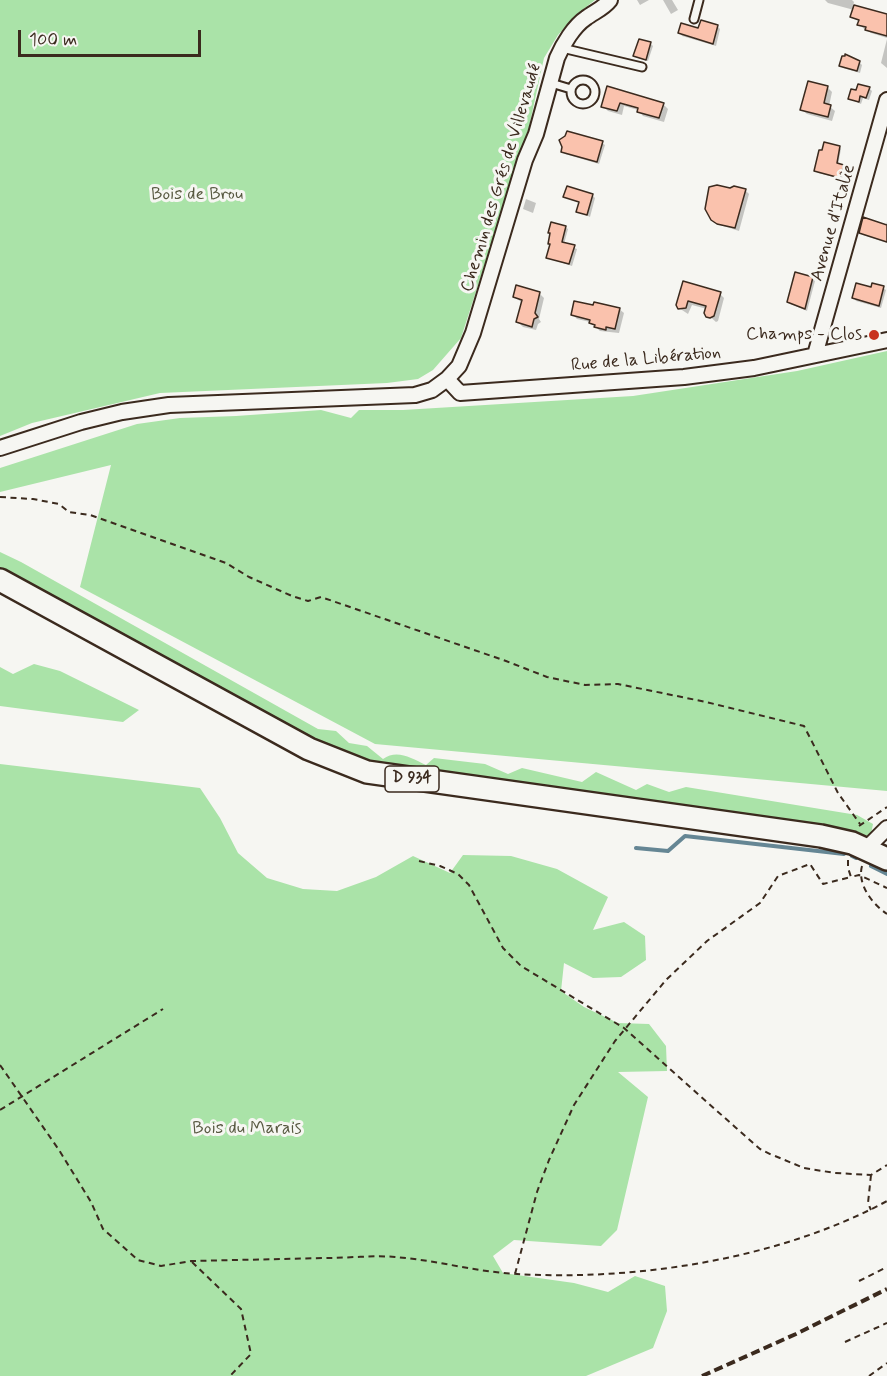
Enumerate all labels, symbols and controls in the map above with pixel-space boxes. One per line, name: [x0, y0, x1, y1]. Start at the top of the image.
scale bar: [21, 18, 204, 56]
text: 100 m: [29, 28, 77, 52]
street label: Chemin des Grés de Villevaudé: [457, 61, 547, 295]
street label: Avenue d'Italie: [807, 162, 861, 284]
park label: Bois de Brou: [151, 184, 243, 206]
place label: Champs - Clos: [746, 324, 862, 346]
marker: Champs - Clos: [867, 328, 881, 342]
street label: Rue de la Libération: [570, 343, 722, 377]
road number: D 934: [385, 766, 439, 792]
park label: Bois du Marais: [192, 1118, 302, 1140]

